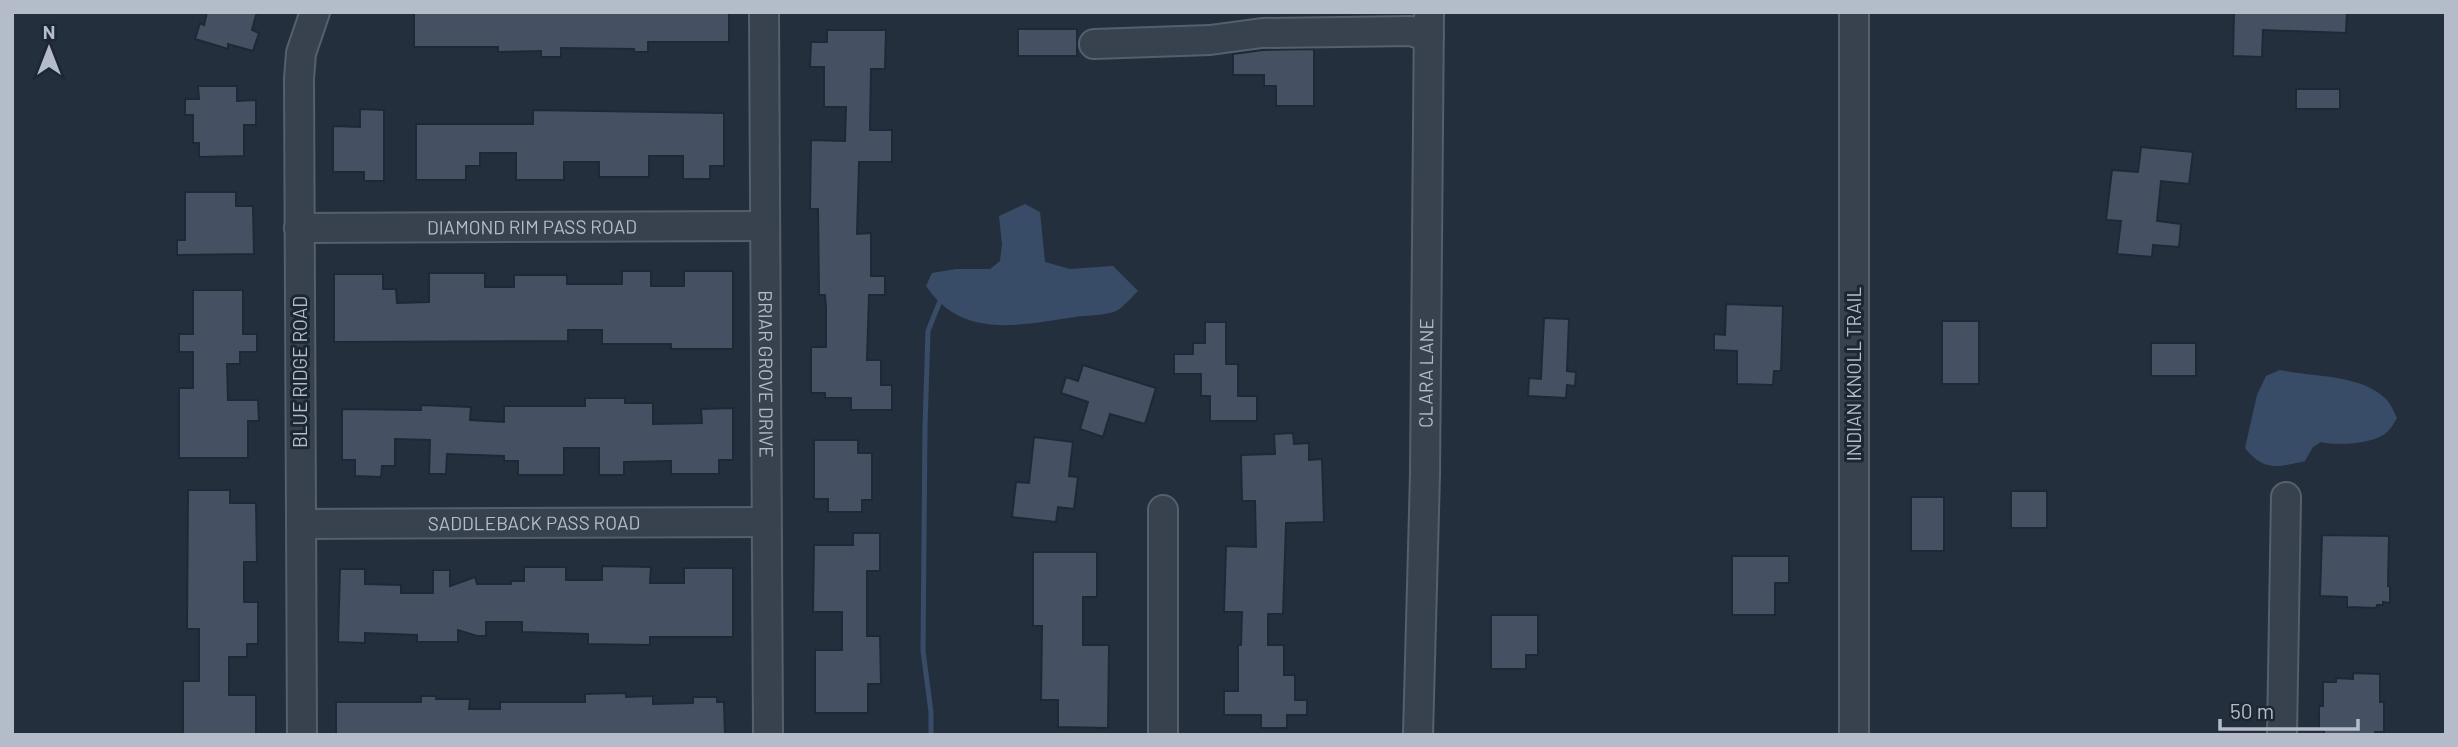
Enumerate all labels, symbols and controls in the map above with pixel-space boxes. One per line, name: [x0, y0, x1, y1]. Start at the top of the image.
north arrow: [14, 14, 84, 84]
text: N: [43, 20, 55, 43]
street label: DIAMOND RIM PASS ROAD: [427, 215, 637, 238]
street label: INDIAN KNOLL TRAIL: [1842, 287, 1865, 461]
street label: BRIAR GROVE DRIVE: [755, 290, 778, 458]
street label: BLUE RIDGE ROAD: [288, 296, 311, 448]
street label: CLARA LANE: [1413, 318, 1437, 428]
street label: SADDLEBACK PASS ROAD: [428, 511, 640, 534]
scale bar: [2220, 688, 2358, 732]
text: 50 m: [2230, 698, 2274, 723]

